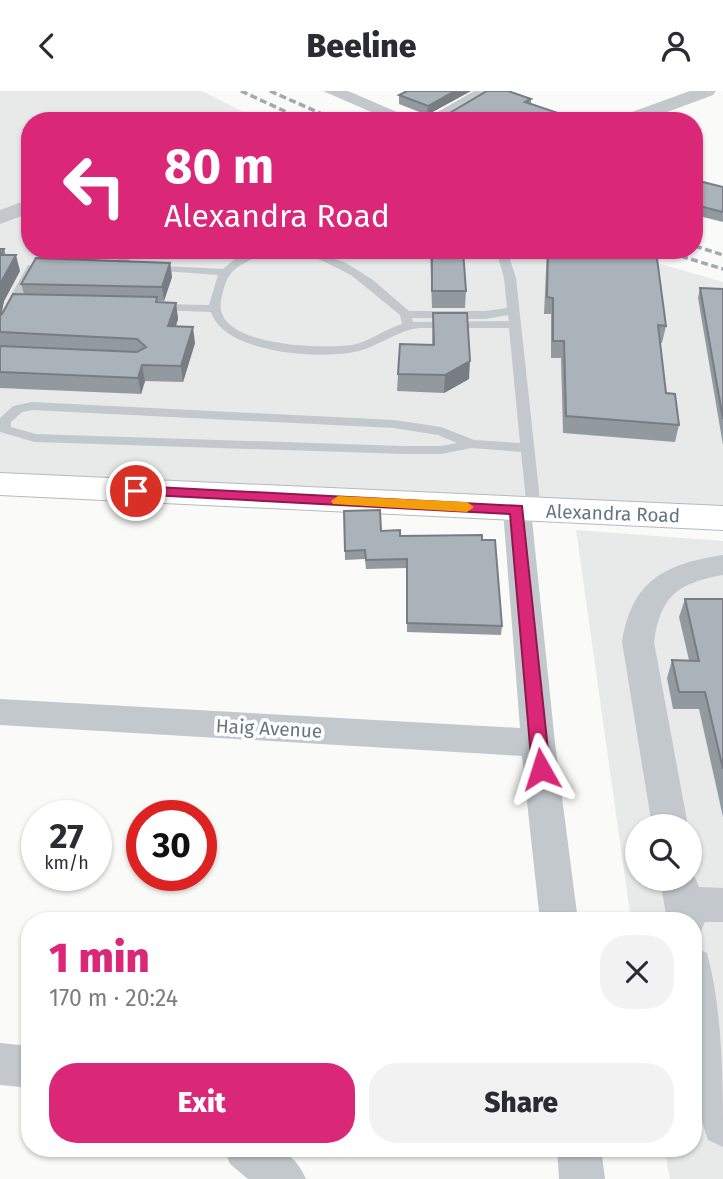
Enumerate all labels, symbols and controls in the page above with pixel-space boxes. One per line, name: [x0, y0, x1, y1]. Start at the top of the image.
icon: back: [28, 27, 66, 65]
text: Beeline: [306, 27, 417, 65]
icon: person: [657, 27, 695, 65]
text: 80 m: [164, 137, 274, 196]
icon: left: [49, 140, 140, 231]
text: Alexandra Road: [164, 197, 390, 235]
pin: [106, 461, 166, 521]
icon: arrive: [117, 472, 155, 510]
street label: Alexandra Road: [546, 500, 680, 527]
street label: Haig Avenue: [215, 714, 323, 743]
position arrow: [504, 732, 578, 806]
speed limit sign: 30: [126, 800, 217, 891]
map controls: [625, 814, 702, 891]
button: search: [625, 814, 702, 891]
text: 27: [49, 815, 84, 857]
text: km/h: [44, 852, 89, 874]
text: 1 min: [49, 933, 150, 983]
button: close: [600, 935, 674, 1009]
text: 170 m · 20:24: [49, 984, 178, 1012]
button: Exit: [49, 1063, 355, 1143]
button: Share: [369, 1063, 674, 1143]

